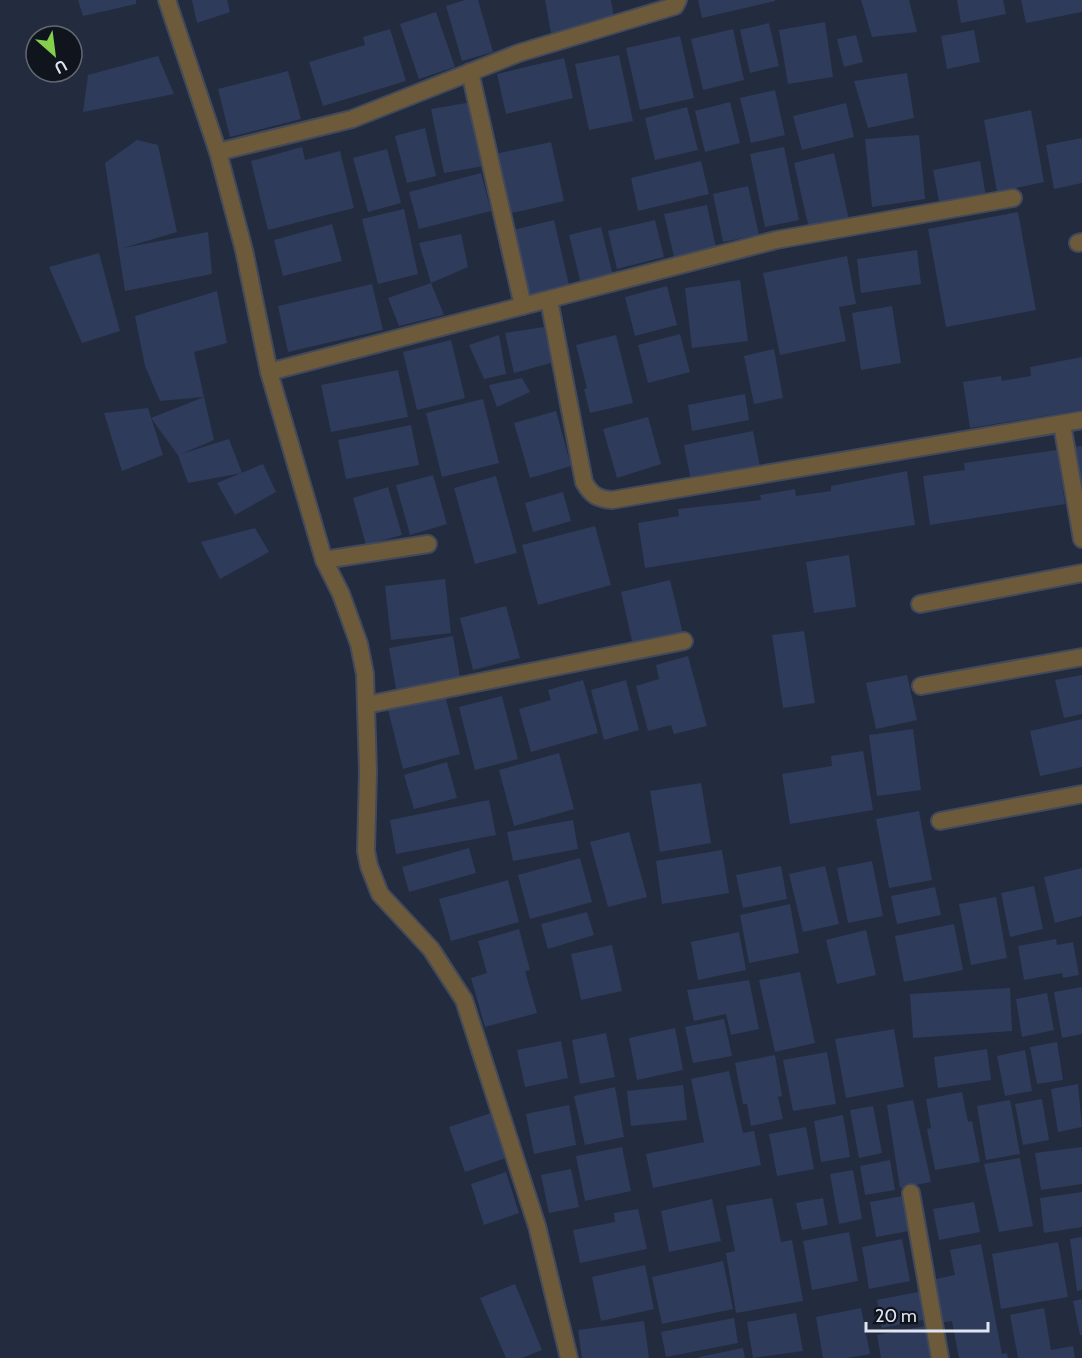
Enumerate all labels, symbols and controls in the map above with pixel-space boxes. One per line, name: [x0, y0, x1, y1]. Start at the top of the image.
north arrow: [24, 24, 84, 84]
text: U: [51, 56, 70, 78]
scale bar: [866, 1295, 988, 1333]
text: 20 m: [875, 1305, 917, 1327]

